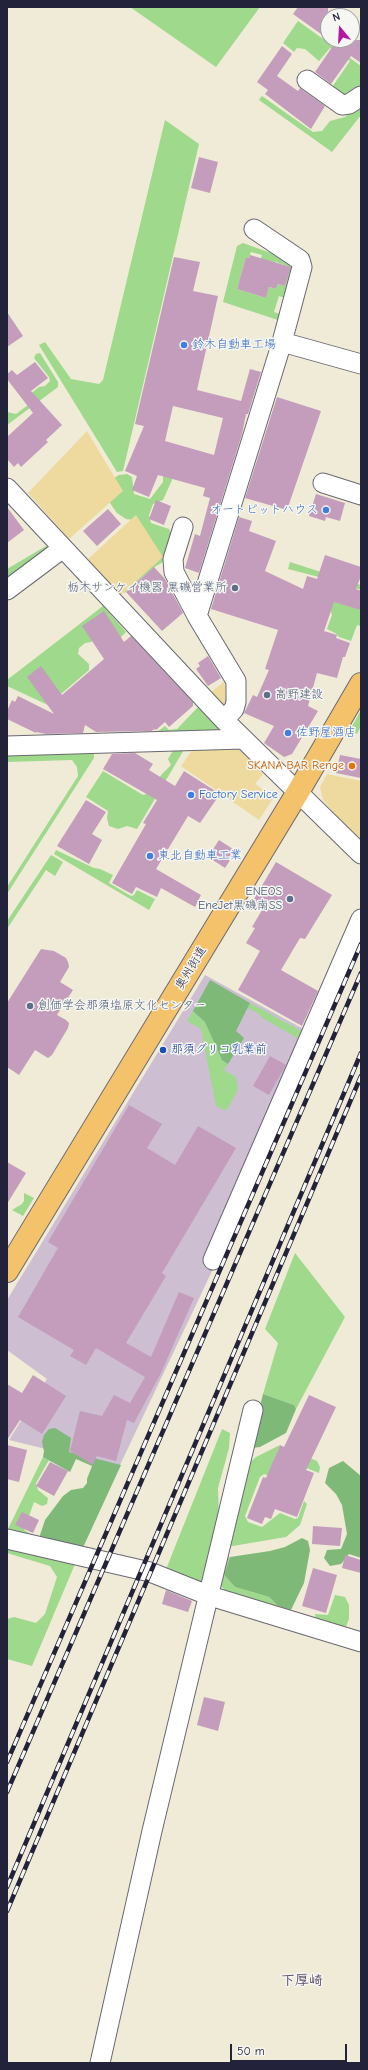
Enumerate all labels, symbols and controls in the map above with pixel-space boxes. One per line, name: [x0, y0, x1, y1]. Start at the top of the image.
north arrow: [320, 8, 360, 48]
text: N: [331, 10, 342, 24]
place label: 鈴木自動車工場: [192, 338, 276, 352]
marker: 鈴木自動車工場: [179, 340, 189, 350]
place label: オートピットハウス: [210, 503, 318, 517]
marker: オートピットハウス: [321, 505, 331, 515]
place label: 栃木サンケイ機器 黒磯営業所: [67, 581, 227, 595]
marker: 栃木サンケイ機器 黒磯営業所: [230, 583, 240, 593]
place label: 高野建設: [275, 688, 323, 702]
marker: 高野建設: [262, 690, 272, 700]
place label: 佐野屋酒店: [296, 726, 356, 740]
marker: 佐野屋酒店: [283, 728, 293, 738]
place label: SKANA BAR Renge: [247, 759, 344, 773]
marker: SKANA BAR Renge: [347, 761, 357, 771]
place label: Factory Service: [199, 788, 278, 802]
marker: Factory Service: [186, 790, 196, 800]
place label: 東北自動車工業: [158, 849, 242, 863]
marker: 東北自動車工業: [145, 851, 155, 861]
place label: ENEOS EneJet黒磯南SS: [198, 885, 282, 913]
marker: ENEOS EneJet黒磯南SS: [285, 894, 295, 904]
street label: 奥州街道: [172, 944, 210, 992]
place label: 創価学会那須塩原文化センター: [38, 999, 206, 1013]
marker: 創価学会那須塩原文化センター: [25, 1001, 35, 1011]
place label: 那須グリコ乳業前: [171, 1043, 267, 1057]
marker: 那須グリコ乳業前: [158, 1045, 168, 1055]
district label: 下厚崎: [281, 1973, 323, 1989]
scale bar: [232, 2036, 349, 2062]
text: 50 m: [237, 2044, 265, 2058]

